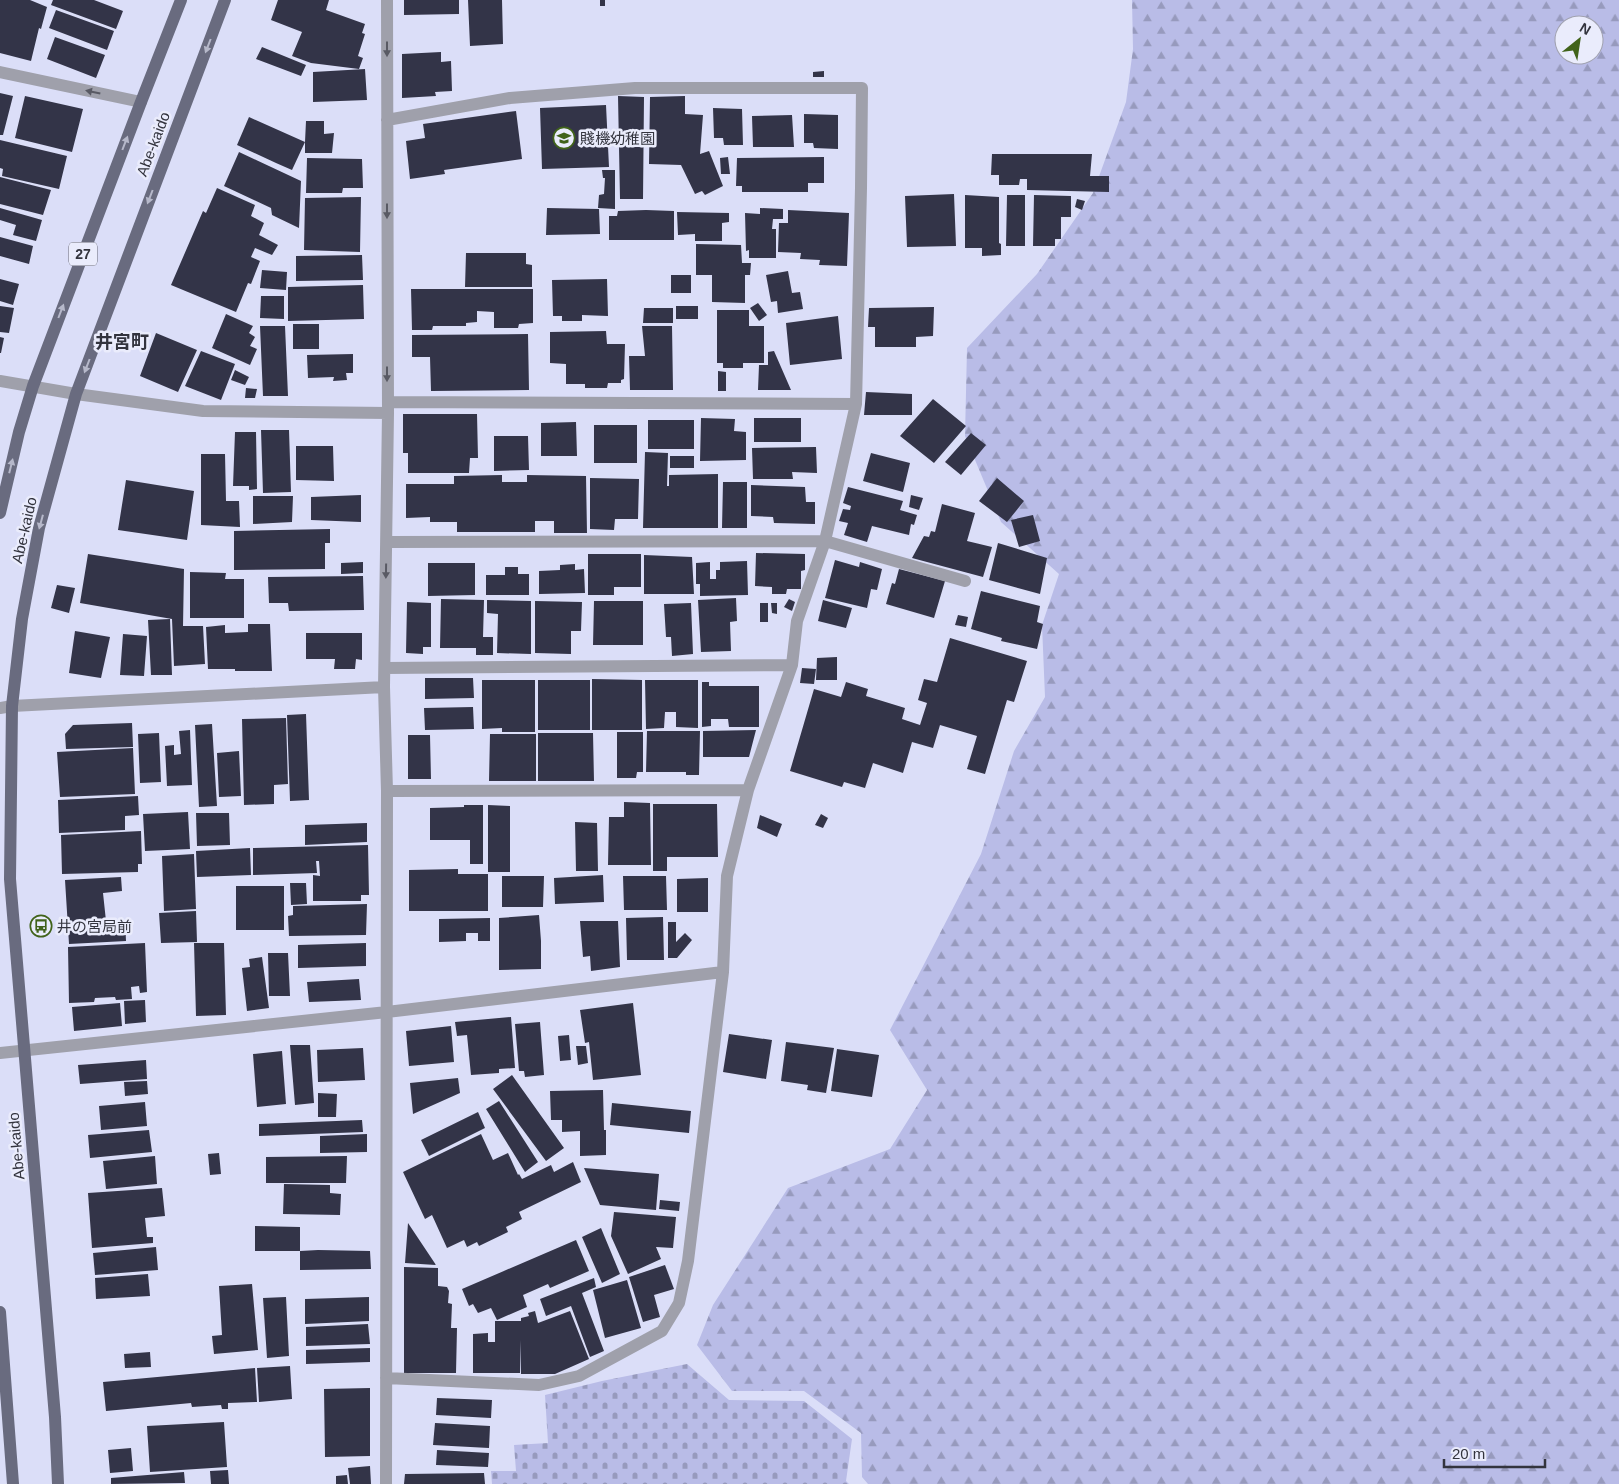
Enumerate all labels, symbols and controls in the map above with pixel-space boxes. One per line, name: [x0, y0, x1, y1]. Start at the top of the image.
north arrow: [1554, 15, 1604, 65]
text: N: [1577, 19, 1594, 38]
one-way arrow: [203, 38, 211, 53]
one-way arrow: [383, 41, 391, 57]
one-way arrow: [85, 88, 101, 96]
street label: Abe-kaido: [133, 109, 173, 179]
school or university icon: 賤機幼稚園: [552, 126, 576, 150]
place label: 賤機幼稚園: [580, 130, 655, 147]
one-way arrow: [121, 135, 129, 150]
one-way arrow: [146, 190, 153, 205]
one-way arrow: [383, 203, 391, 219]
road number: 27: [69, 242, 97, 266]
one-way arrow: [57, 303, 65, 318]
district label: 井宮町: [95, 332, 149, 352]
one-way arrow: [83, 359, 91, 374]
one-way arrow: [383, 366, 391, 382]
one-way arrow: [7, 458, 15, 473]
street label: Abe-kaido: [8, 495, 40, 565]
one-way arrow: [37, 514, 45, 529]
one-way arrow: [382, 563, 390, 579]
bus stop icon: 井の宮局前: [29, 914, 53, 938]
place label: 井の宮局前: [57, 918, 132, 935]
street label: Abe-kaido: [5, 1112, 27, 1180]
scale bar: [1444, 1436, 1545, 1468]
text: 20 m: [1452, 1445, 1485, 1462]

